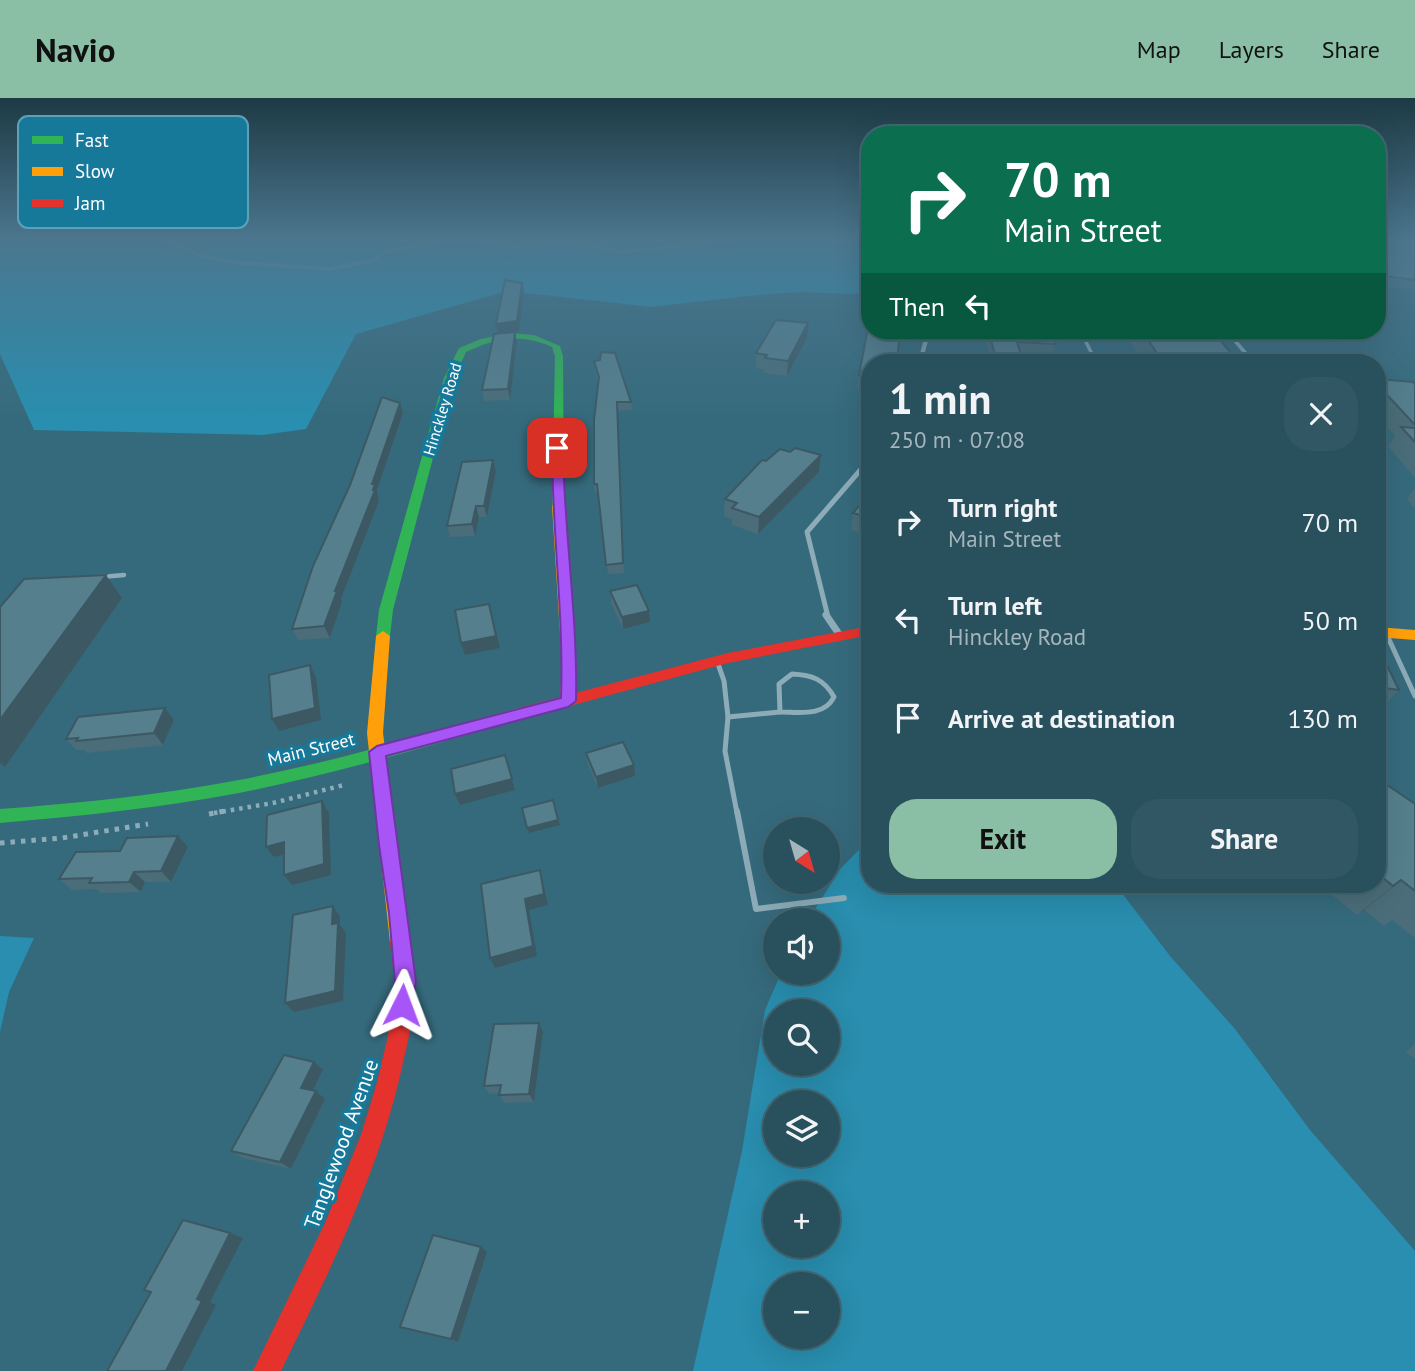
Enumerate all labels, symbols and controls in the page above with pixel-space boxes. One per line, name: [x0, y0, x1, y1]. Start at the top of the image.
text: Navio: [35, 28, 115, 71]
text: Map: [1137, 34, 1181, 65]
text: Layers: [1219, 34, 1284, 65]
text: Share: [1322, 34, 1380, 65]
legend: [18, 116, 248, 228]
text: Fast: [75, 128, 109, 152]
text: 70 m: [1004, 147, 1111, 211]
icon: right: [889, 154, 980, 245]
text: Slow: [75, 159, 115, 183]
text: Jam: [74, 191, 105, 215]
text: Main Street: [1004, 209, 1162, 251]
icon: left: [959, 287, 997, 325]
text: Then: [889, 290, 945, 323]
street label: Hinckley Road: [418, 360, 466, 458]
text: 1 min: [889, 371, 991, 426]
button: close: [1284, 377, 1358, 451]
pin: [527, 418, 587, 478]
text: 250 m · 07:08: [889, 425, 1025, 454]
icon: arrive: [538, 429, 576, 467]
text: Turn right: [948, 491, 1057, 524]
icon: right: [889, 503, 927, 541]
text: 70 m: [1302, 506, 1358, 539]
text: Main Street: [948, 524, 1061, 553]
text: Turn left: [948, 589, 1042, 622]
icon: left: [889, 601, 927, 639]
text: 50 m: [1302, 604, 1358, 637]
text: Hinckley Road: [948, 622, 1086, 651]
icon: arrive: [889, 699, 927, 737]
text: Arrive at destination: [948, 702, 1175, 735]
text: 130 m: [1287, 702, 1358, 735]
street label: Main Street: [265, 727, 357, 771]
button: Exit: [889, 799, 1117, 879]
button: Share: [1131, 799, 1358, 879]
north arrow: [763, 817, 840, 894]
map controls: [763, 817, 840, 1349]
button: sound: [763, 908, 840, 985]
position arrow: [365, 968, 439, 1042]
button: search: [763, 999, 840, 1076]
street label: Tanglewood Avenue: [298, 1055, 384, 1233]
button: layers: [763, 1090, 840, 1167]
button: +: [763, 1181, 840, 1258]
button: −: [763, 1272, 840, 1349]

